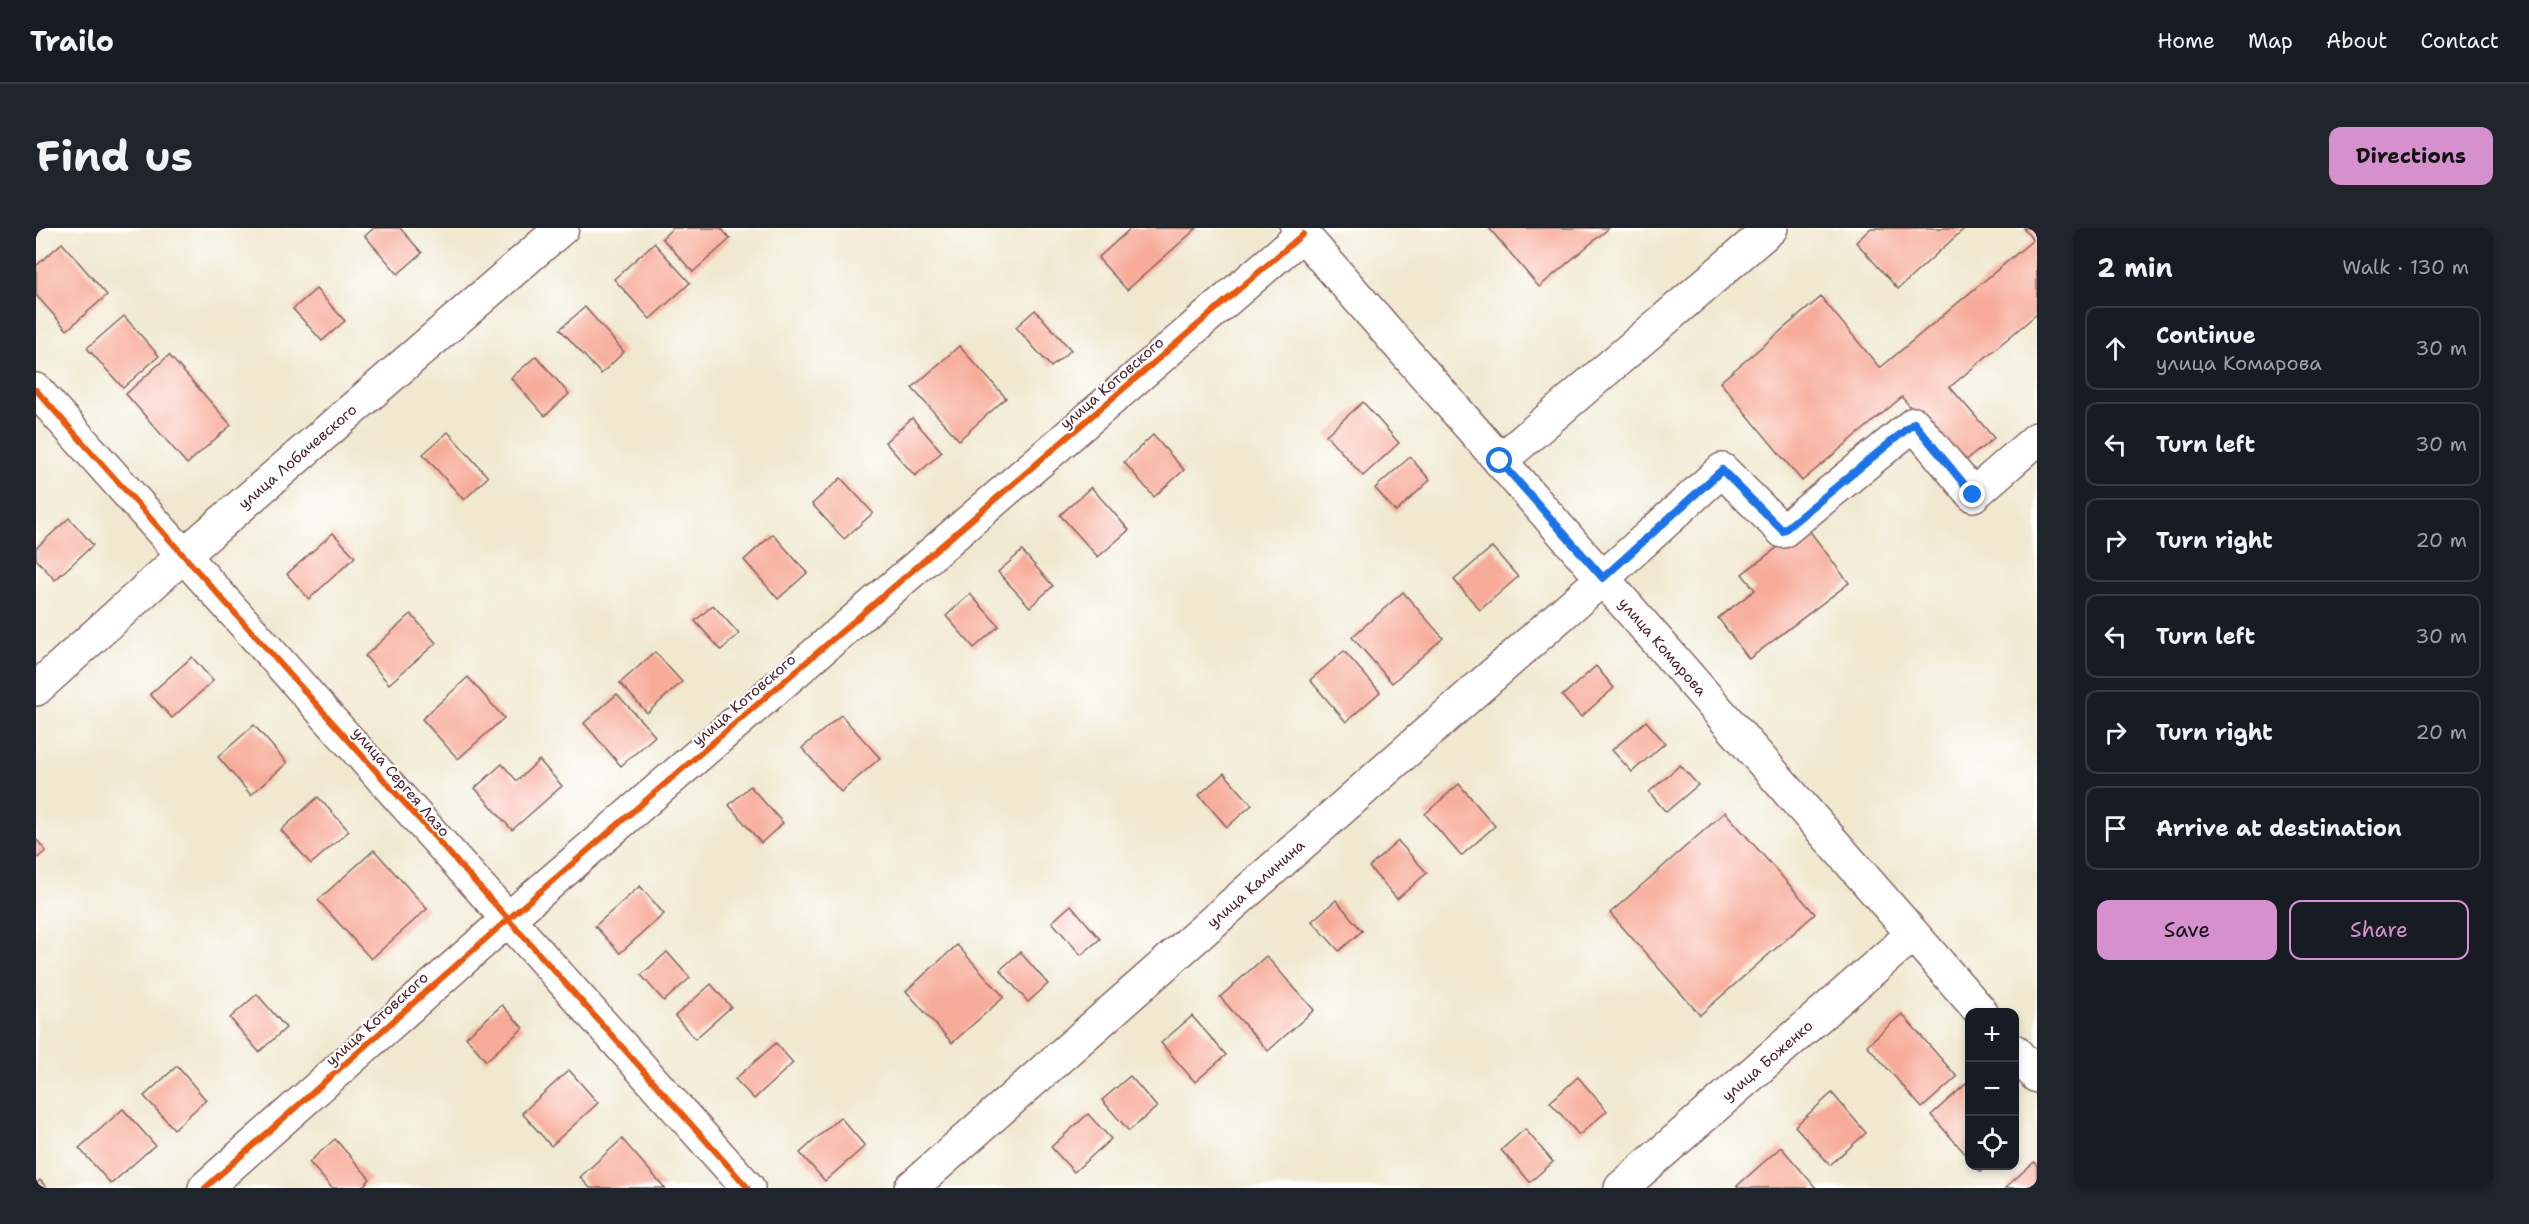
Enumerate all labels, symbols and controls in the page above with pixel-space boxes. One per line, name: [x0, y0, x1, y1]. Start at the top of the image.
text: Trailo: [30, 22, 114, 60]
text: Home: [2157, 27, 2215, 55]
text: Map: [2248, 27, 2293, 55]
text: About: [2326, 27, 2387, 55]
text: Contact: [2420, 27, 2499, 55]
button: Directions: [2329, 127, 2493, 185]
text: Find us: [36, 128, 193, 184]
text: 2 min: [2097, 250, 2173, 285]
text: Walk · 130 m: [2342, 254, 2469, 280]
text: Continue: [2156, 321, 2256, 350]
street label: улица Котовского: [1056, 332, 1168, 434]
icon: ahead: [2099, 332, 2132, 365]
text: 30 m: [2415, 335, 2467, 361]
text: улица Комарова: [2156, 350, 2322, 376]
street label: улица Лобачевского: [234, 400, 361, 514]
icon: left: [2099, 428, 2132, 461]
text: Turn left: [2156, 430, 2255, 459]
text: 30 m: [2415, 431, 2467, 457]
route start: [1486, 447, 1512, 473]
route end: [1959, 481, 1985, 507]
icon: right: [2099, 524, 2132, 557]
text: Turn right: [2156, 526, 2273, 555]
text: 20 m: [2416, 527, 2467, 553]
street label: улица Комарова: [1614, 594, 1711, 701]
icon: left: [2099, 620, 2132, 653]
text: Turn left: [2156, 622, 2255, 651]
text: 30 m: [2415, 623, 2467, 649]
street label: улица Котовского: [688, 649, 800, 751]
icon: right: [2099, 716, 2132, 749]
text: Turn right: [2156, 718, 2273, 747]
text: 20 m: [2416, 719, 2467, 745]
street label: улица Сергея Лазо: [348, 723, 454, 841]
icon: arrive: [2099, 812, 2132, 845]
text: Arrive at destination: [2156, 814, 2402, 843]
street label: улица Калинина: [1203, 835, 1310, 932]
button: Save: [2097, 900, 2277, 960]
button: Share: [2289, 900, 2469, 960]
street label: улица Котовского: [322, 968, 432, 1070]
map controls: [1965, 1008, 2019, 1170]
button: +: [1965, 1008, 2019, 1062]
street label: улица Боженко: [1718, 1016, 1817, 1106]
button: −: [1965, 1062, 2019, 1116]
button: locate: [1965, 1116, 2019, 1170]

